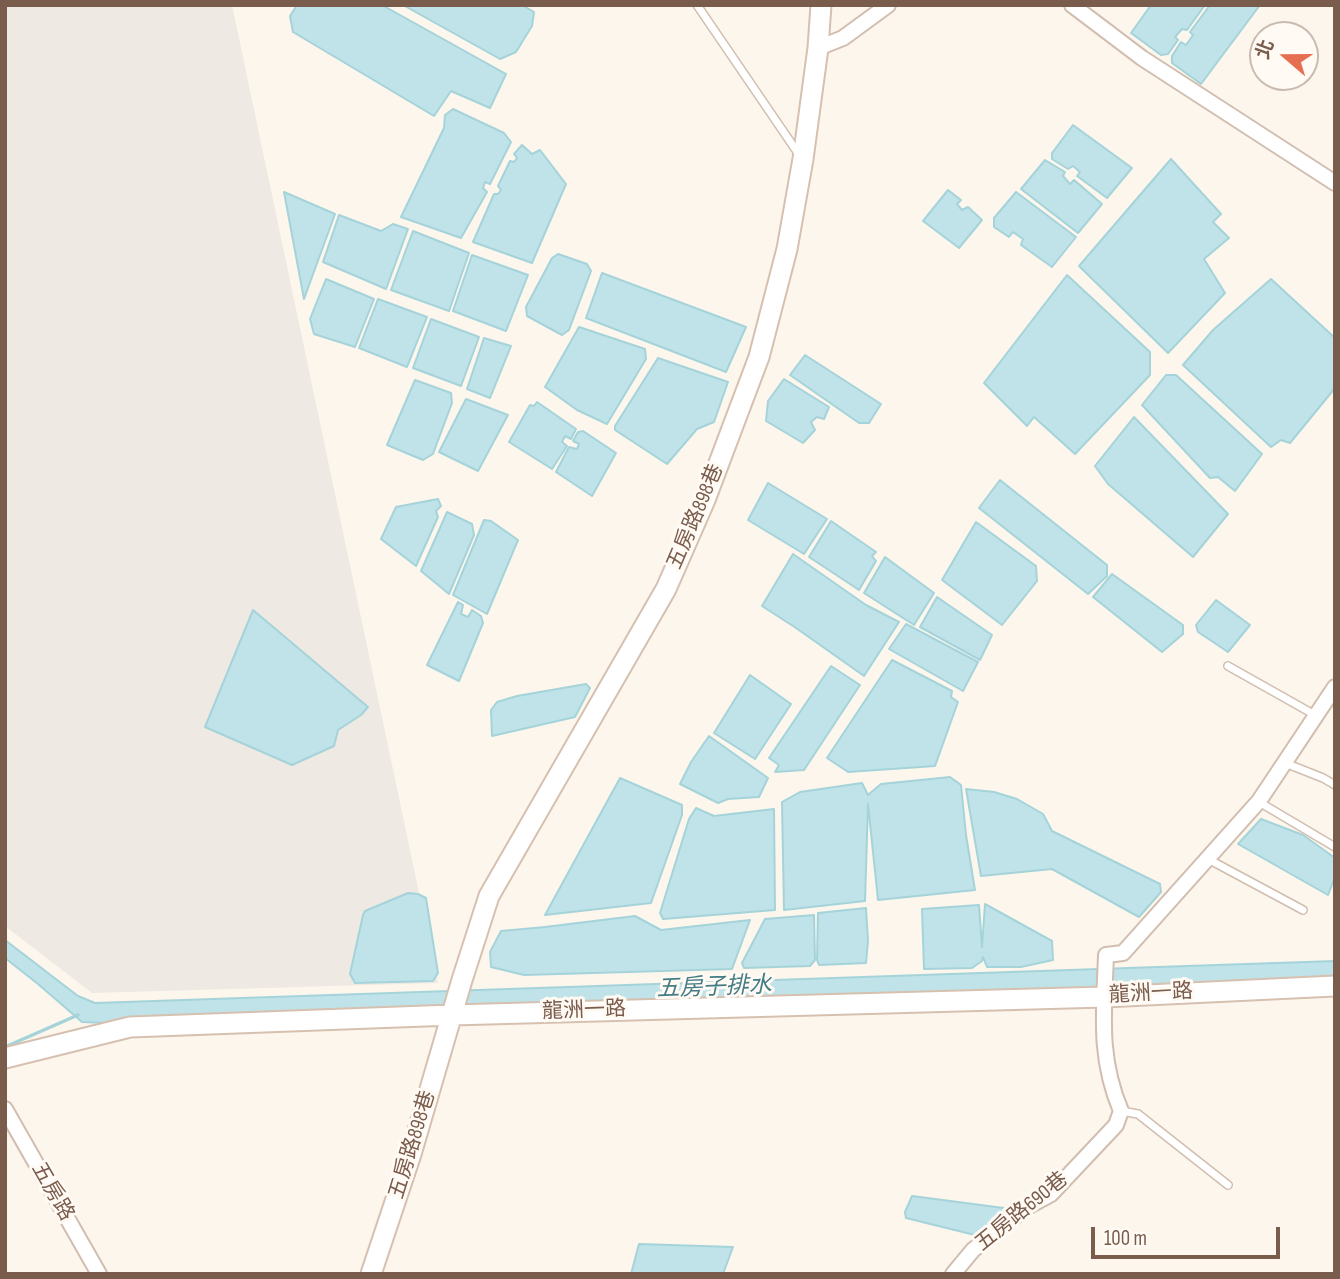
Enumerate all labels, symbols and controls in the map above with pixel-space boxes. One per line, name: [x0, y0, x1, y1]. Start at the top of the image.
north arrow: [1249, 21, 1319, 91]
text: 北: [1252, 36, 1280, 62]
street label: 五房路898巷: [663, 461, 729, 573]
water label: 五房子排水: [656, 972, 772, 1004]
street label: 龍洲一路: [1108, 979, 1194, 1009]
street label: 龍洲一路: [542, 997, 626, 1025]
street label: 五房路898巷: [385, 1088, 441, 1202]
street label: 五房路: [25, 1158, 79, 1226]
street label: 五房路690巷: [971, 1167, 1073, 1257]
scale bar: [1095, 1212, 1284, 1256]
text: 100 m: [1104, 1226, 1147, 1251]

